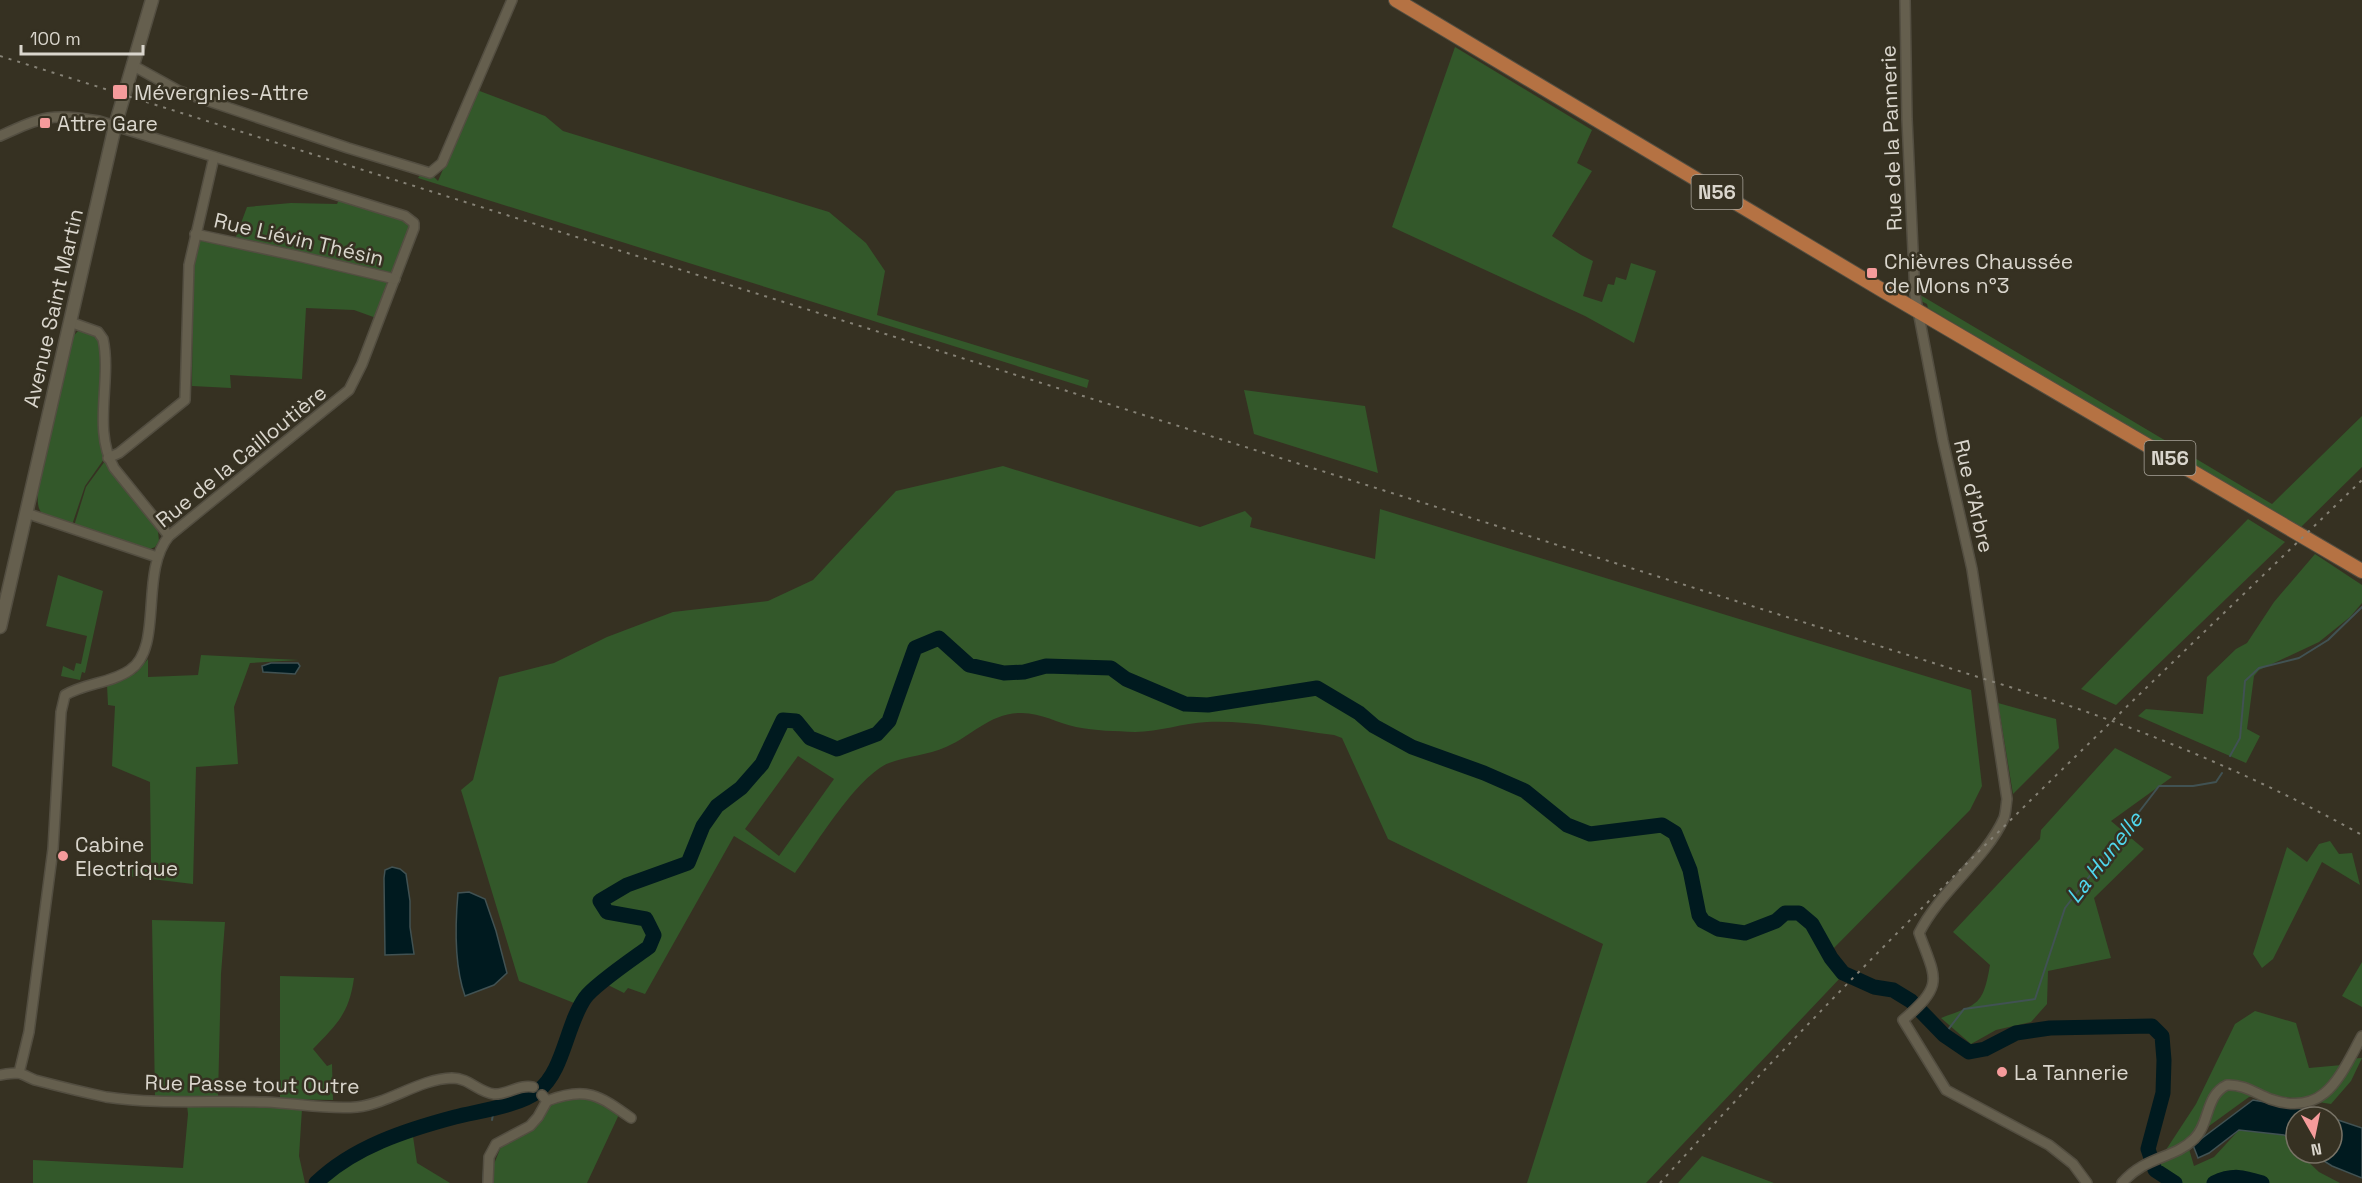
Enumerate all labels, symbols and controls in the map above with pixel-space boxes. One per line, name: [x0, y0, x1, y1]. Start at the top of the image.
scale bar: [21, 18, 142, 56]
text: 100 m: [30, 27, 81, 50]
street label: Rue de la Pannerie: [1874, 45, 1908, 231]
place label: Mévergnies-Attre: [134, 79, 309, 106]
marker: Mévergnies-Attre: [111, 83, 129, 101]
place label: Attre Gare: [57, 110, 158, 137]
marker: Attre Gare: [38, 116, 52, 130]
road number: N56: [1692, 175, 1742, 209]
street label: Avenue Saint Martin: [17, 206, 89, 410]
street label: Rue Liévin Thésin: [211, 206, 387, 272]
place label: Chièvres Chaussée de Mons n°3: [1884, 248, 2073, 299]
marker: Chièvres Chaussée de Mons n°3: [1865, 266, 1879, 280]
street label: Rue de la Cailloutière: [150, 379, 332, 533]
street label: Rue d'Arbre: [1948, 437, 2000, 555]
road number: N56: [2144, 441, 2196, 475]
water label: La Hunelle: [2060, 805, 2149, 908]
place label: Cabine Electrique: [75, 831, 178, 882]
marker: Cabine Electrique: [56, 849, 70, 863]
place label: La Tannerie: [2014, 1059, 2129, 1086]
marker: La Tannerie: [1995, 1065, 2009, 1079]
street label: Rue Passe tout Outre: [144, 1069, 360, 1099]
north arrow: [2284, 1105, 2344, 1165]
text: N: [2309, 1138, 2323, 1161]

